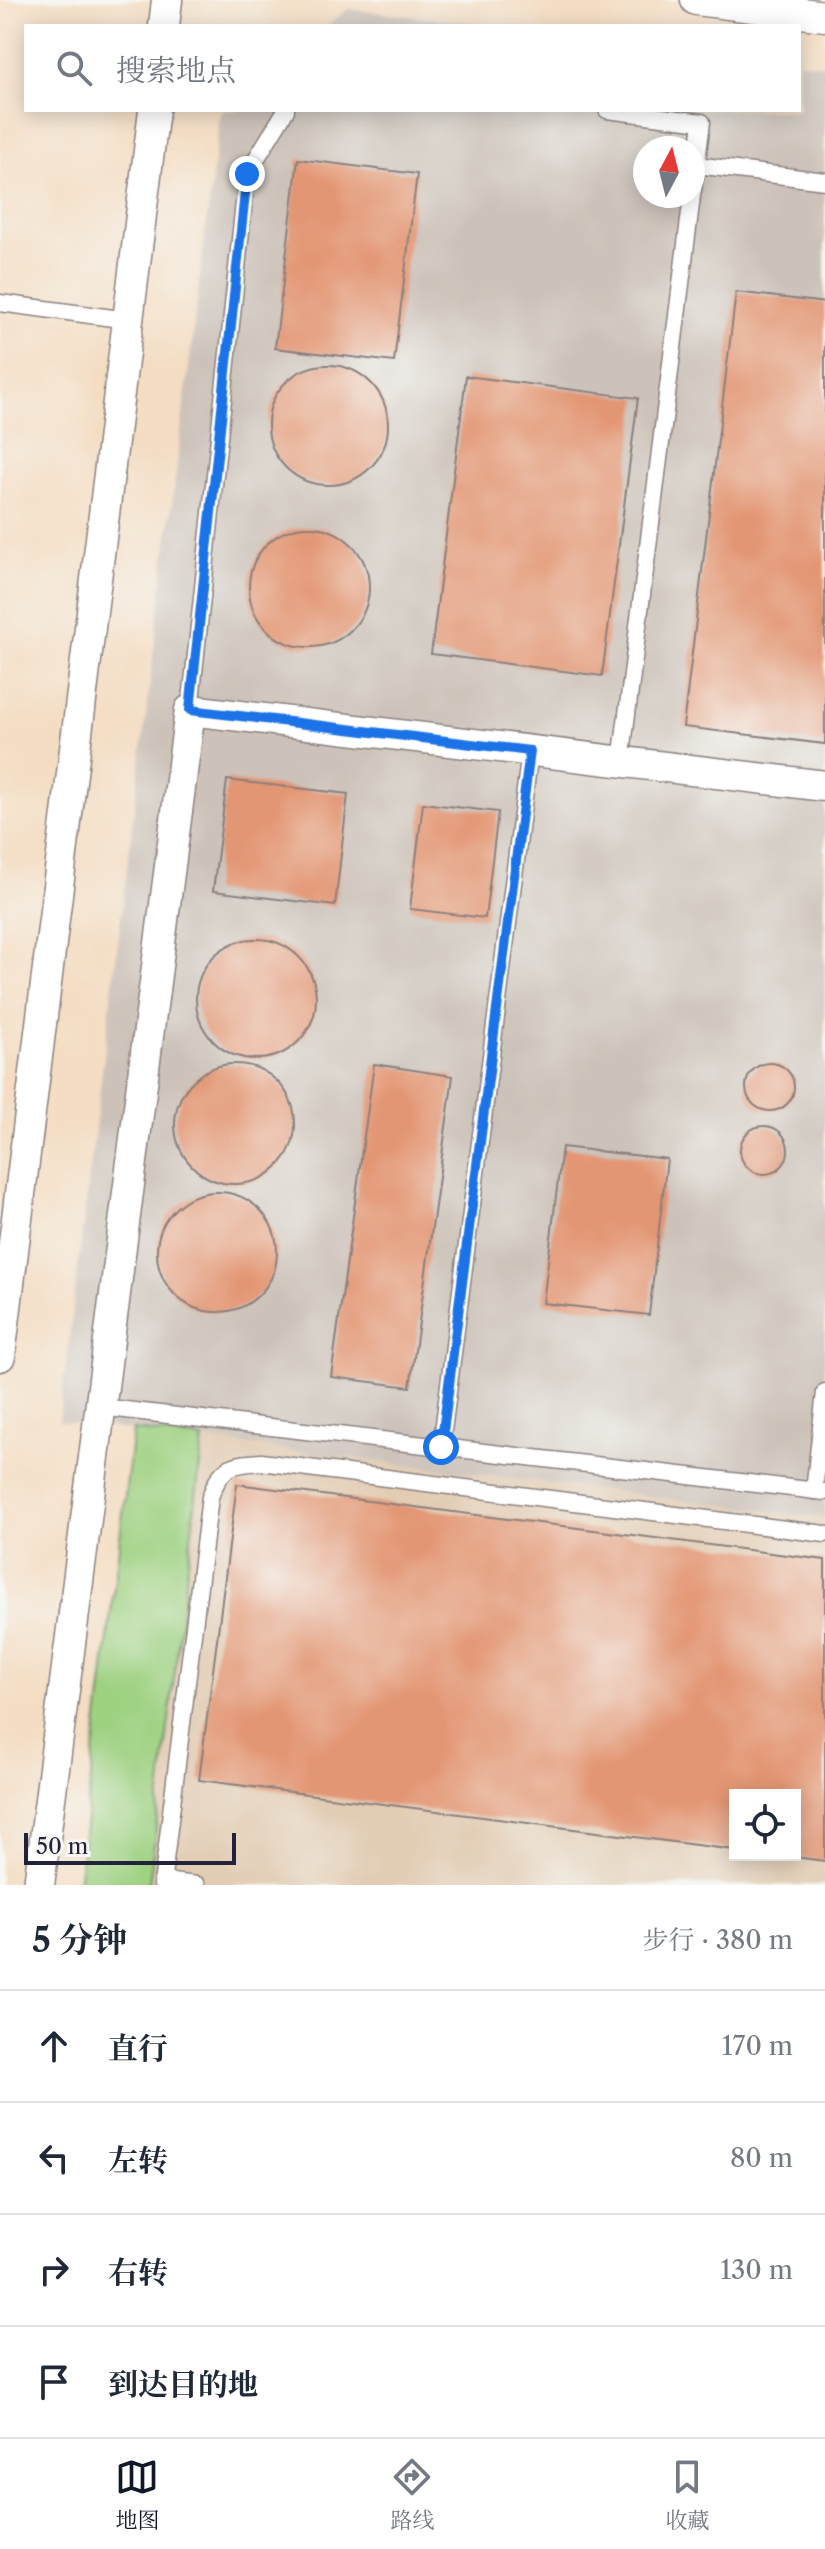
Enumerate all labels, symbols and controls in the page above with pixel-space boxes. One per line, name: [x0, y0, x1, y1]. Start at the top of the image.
search box: [24, 24, 801, 112]
icon: search: [52, 46, 96, 90]
text: 搜索地点: [116, 52, 236, 89]
north arrow: [633, 136, 705, 208]
route end: [229, 156, 265, 192]
route start: [423, 1429, 459, 1465]
map controls: [729, 1789, 801, 1861]
button: locate: [729, 1789, 801, 1861]
scale bar: [24, 1829, 236, 1865]
text: 50 m: [36, 1833, 88, 1860]
text: 5 分钟: [32, 1919, 127, 1961]
text: 步行 · 380 m: [642, 1924, 793, 1956]
icon: ahead: [32, 2024, 76, 2068]
text: 直行: [108, 2030, 168, 2067]
text: 170 m: [722, 2030, 793, 2062]
icon: left: [32, 2136, 76, 2180]
text: 左转: [108, 2142, 168, 2179]
text: 80 m: [730, 2142, 793, 2174]
icon: right: [32, 2248, 76, 2292]
text: 右转: [108, 2254, 168, 2291]
text: 130 m: [720, 2254, 793, 2286]
icon: arrive: [32, 2360, 76, 2404]
text: 到达目的地: [108, 2366, 258, 2403]
tab: 地图: [115, 2455, 160, 2534]
tab: 路线: [390, 2455, 435, 2534]
tab: 收藏: [665, 2455, 710, 2534]

